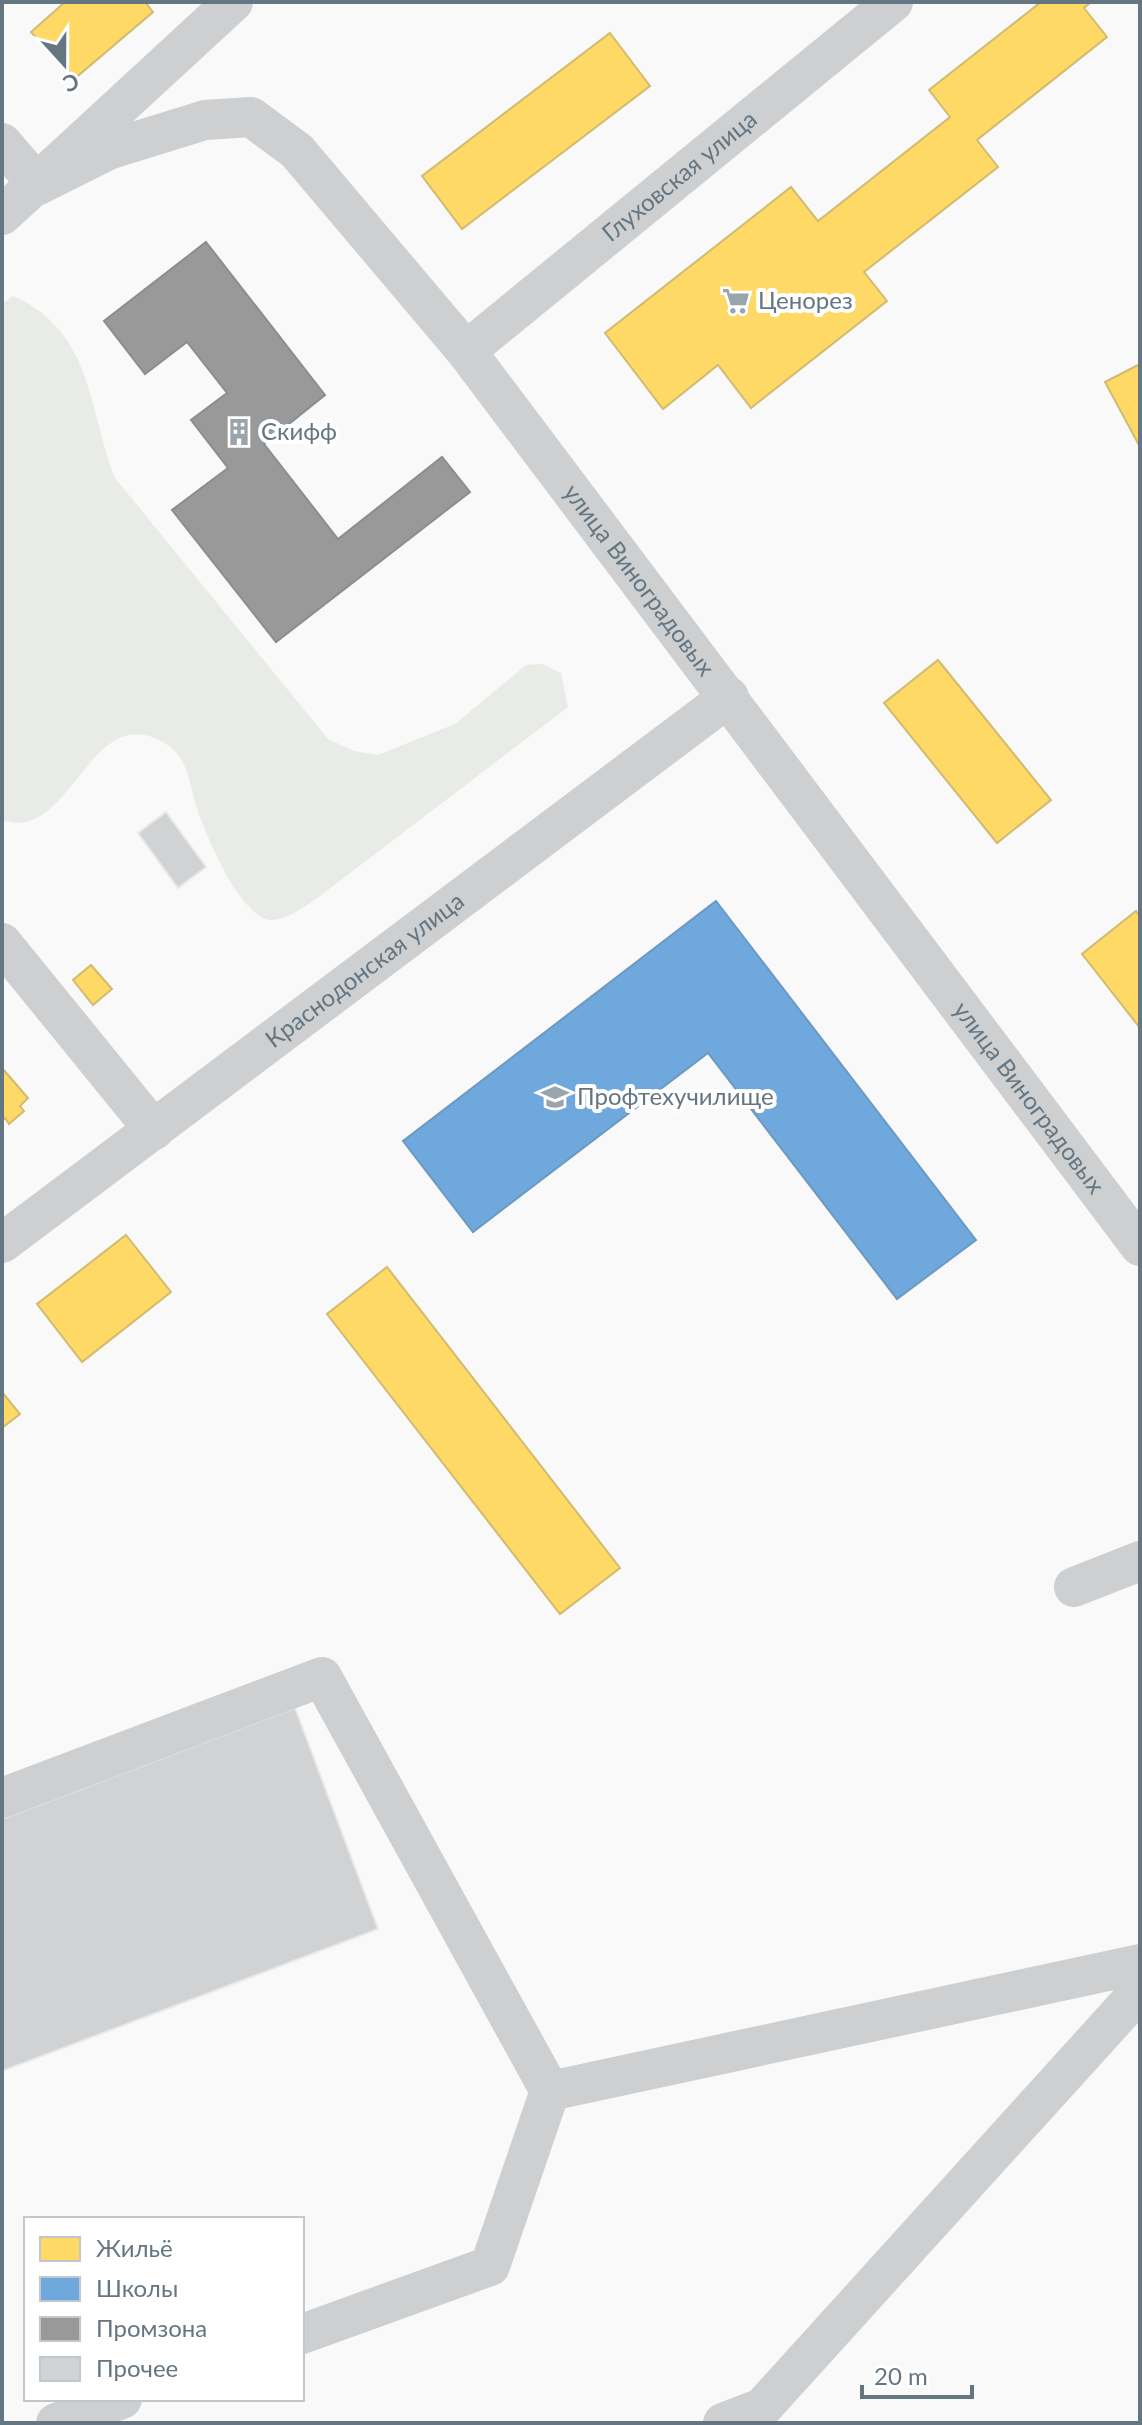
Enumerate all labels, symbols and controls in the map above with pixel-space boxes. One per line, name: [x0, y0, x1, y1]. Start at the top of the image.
north arrow: [24, 24, 104, 104]
text: С: [59, 68, 83, 99]
street label: Глуховская улица: [596, 103, 762, 247]
place label: Ценорез: [758, 285, 853, 314]
supermarket icon: Ценорез: [721, 286, 751, 316]
place label: Скифф: [261, 416, 337, 445]
building icon: Скифф: [224, 417, 254, 447]
street label: улица Виноградовых: [558, 478, 721, 681]
street label: Краснодонская улица: [259, 885, 469, 1053]
street label: улица Виноградовых: [948, 995, 1111, 1199]
place label: Профтехучилище: [577, 1081, 774, 1110]
school or university icon: Профтехучилище: [540, 1082, 570, 1112]
legend: [24, 2217, 304, 2401]
text: Жильё: [96, 2233, 173, 2262]
text: Школы: [96, 2273, 178, 2302]
text: Промзона: [96, 2313, 207, 2342]
scale bar: [862, 2349, 972, 2399]
text: Прочее: [96, 2353, 178, 2382]
text: 20 m: [874, 2361, 928, 2390]

